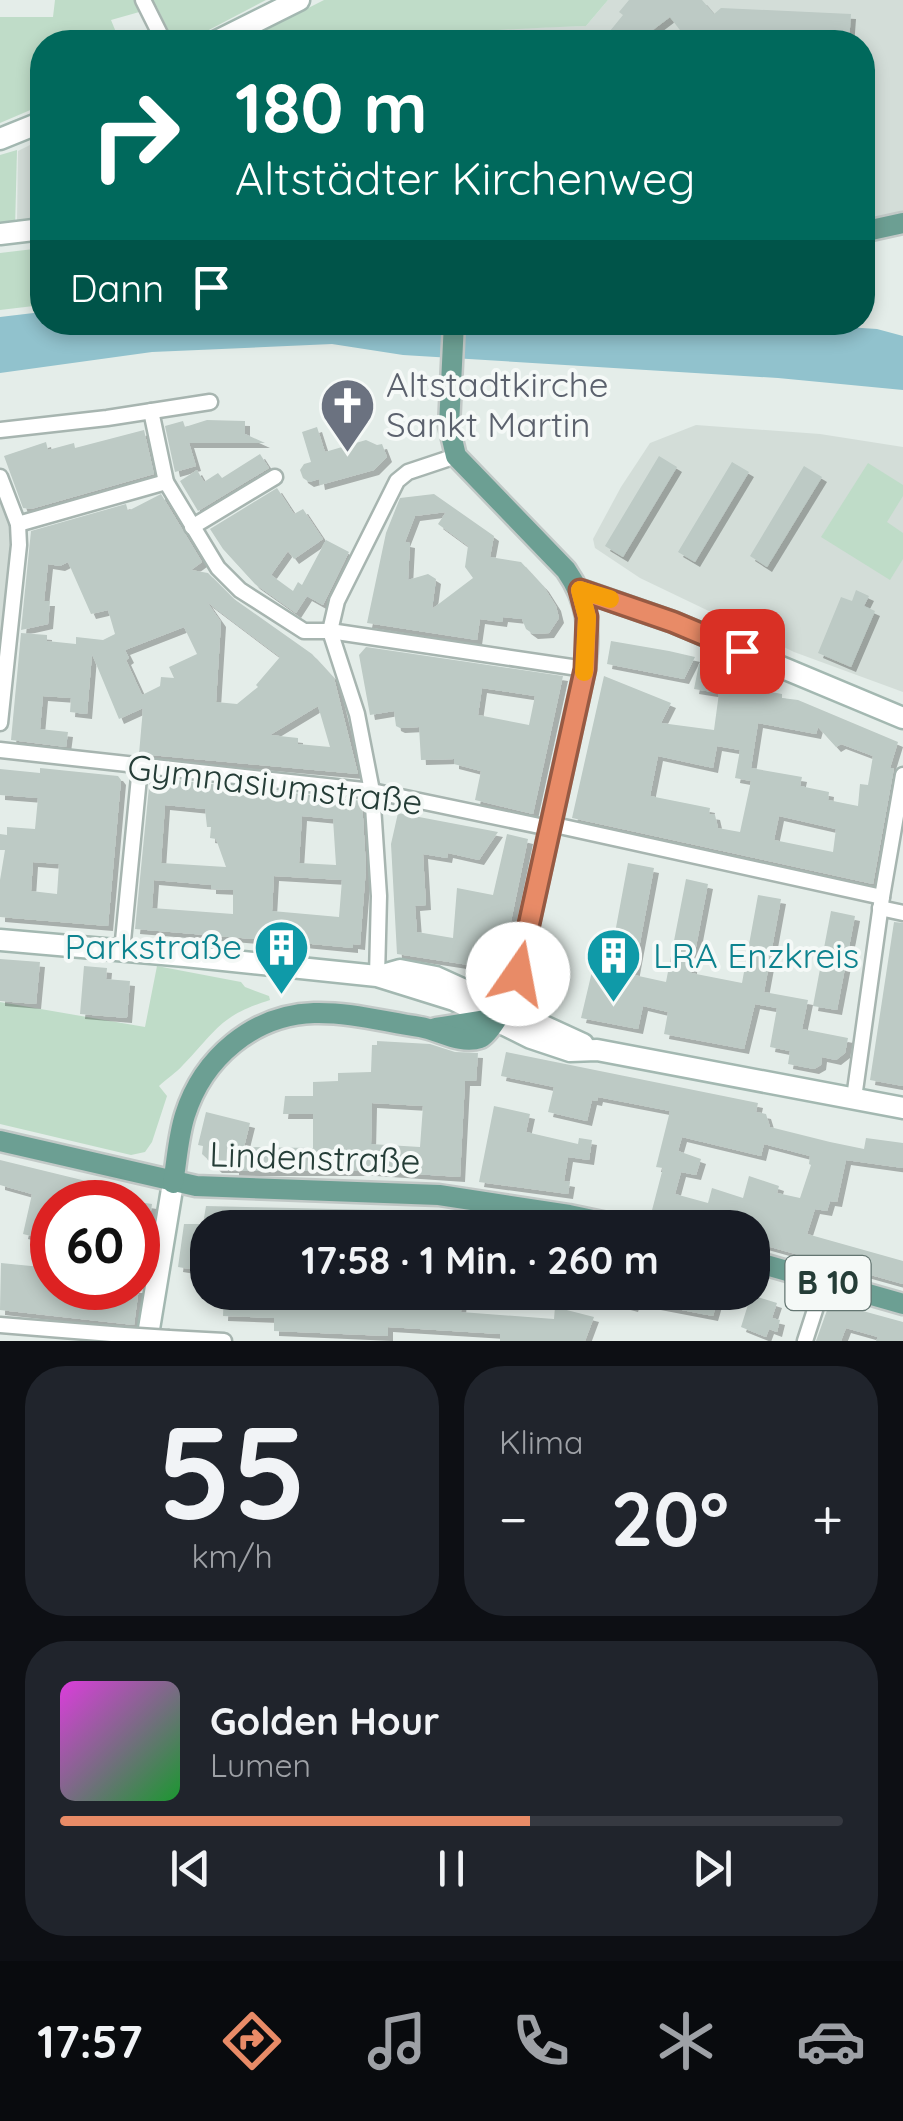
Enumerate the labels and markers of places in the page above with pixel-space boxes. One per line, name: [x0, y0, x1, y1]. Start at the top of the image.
place label: Altstadtkirche Sankt Martin: [386, 362, 608, 446]
church icon: Altstadtkirche Sankt Martin: [317, 375, 377, 454]
pin: [700, 609, 785, 694]
building icon: Parkstraße: [251, 917, 311, 996]
place label: Parkstraße: [65, 924, 242, 968]
building icon: LRA Enzkreis: [584, 926, 644, 1005]
place label: LRA Enzkreis: [653, 933, 859, 977]

